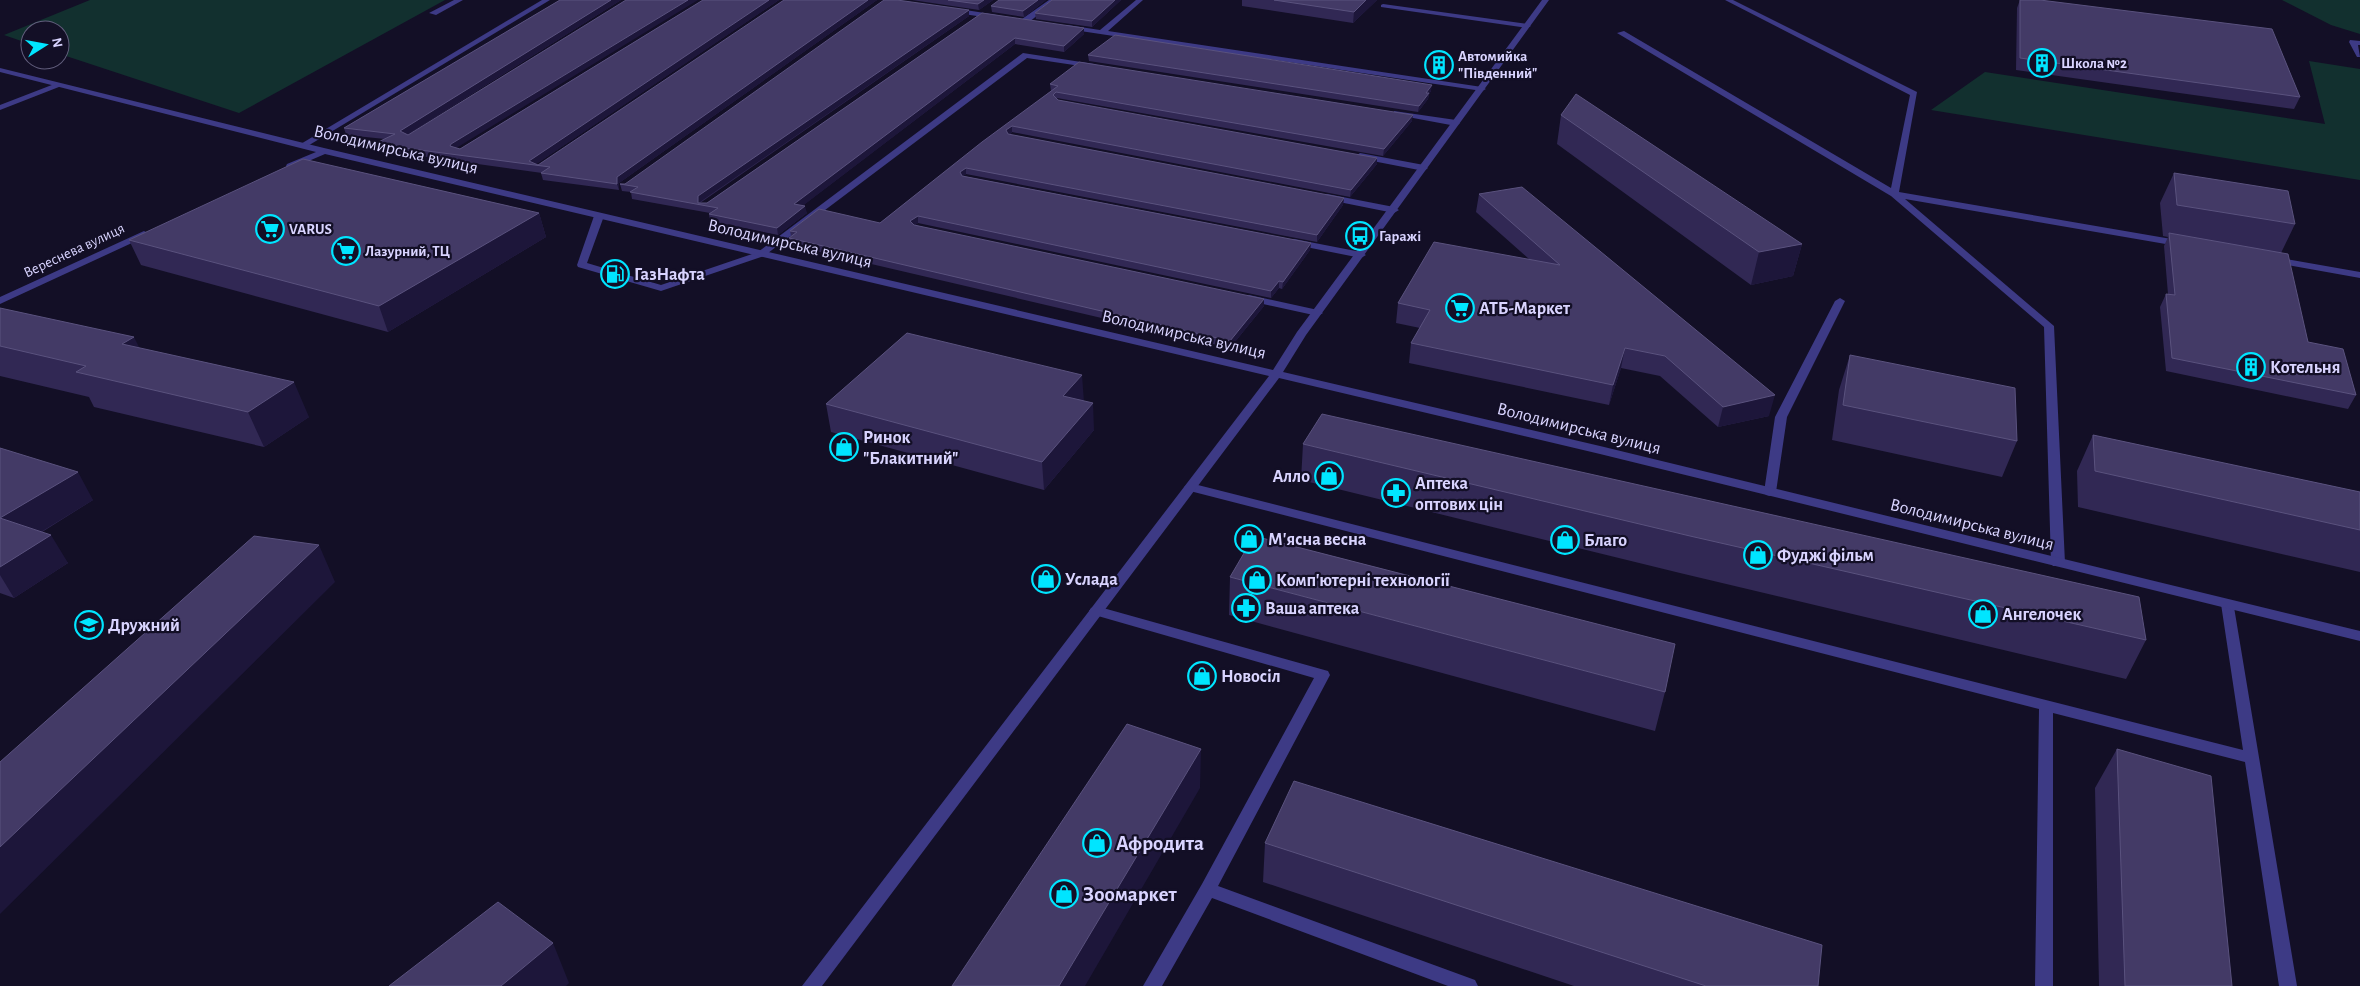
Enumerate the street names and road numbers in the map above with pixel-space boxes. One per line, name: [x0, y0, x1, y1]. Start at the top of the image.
street label: Володимирська вулиця: [312, 122, 480, 178]
street label: Володимирська вулиця: [706, 216, 874, 272]
street label: Вереснева вулиця: [21, 221, 127, 280]
street label: Володимирська вулиця: [1100, 307, 1268, 363]
street label: Володимирська вулиця: [1495, 400, 1663, 458]
street label: Володимирська вулиця: [1888, 496, 2056, 554]

